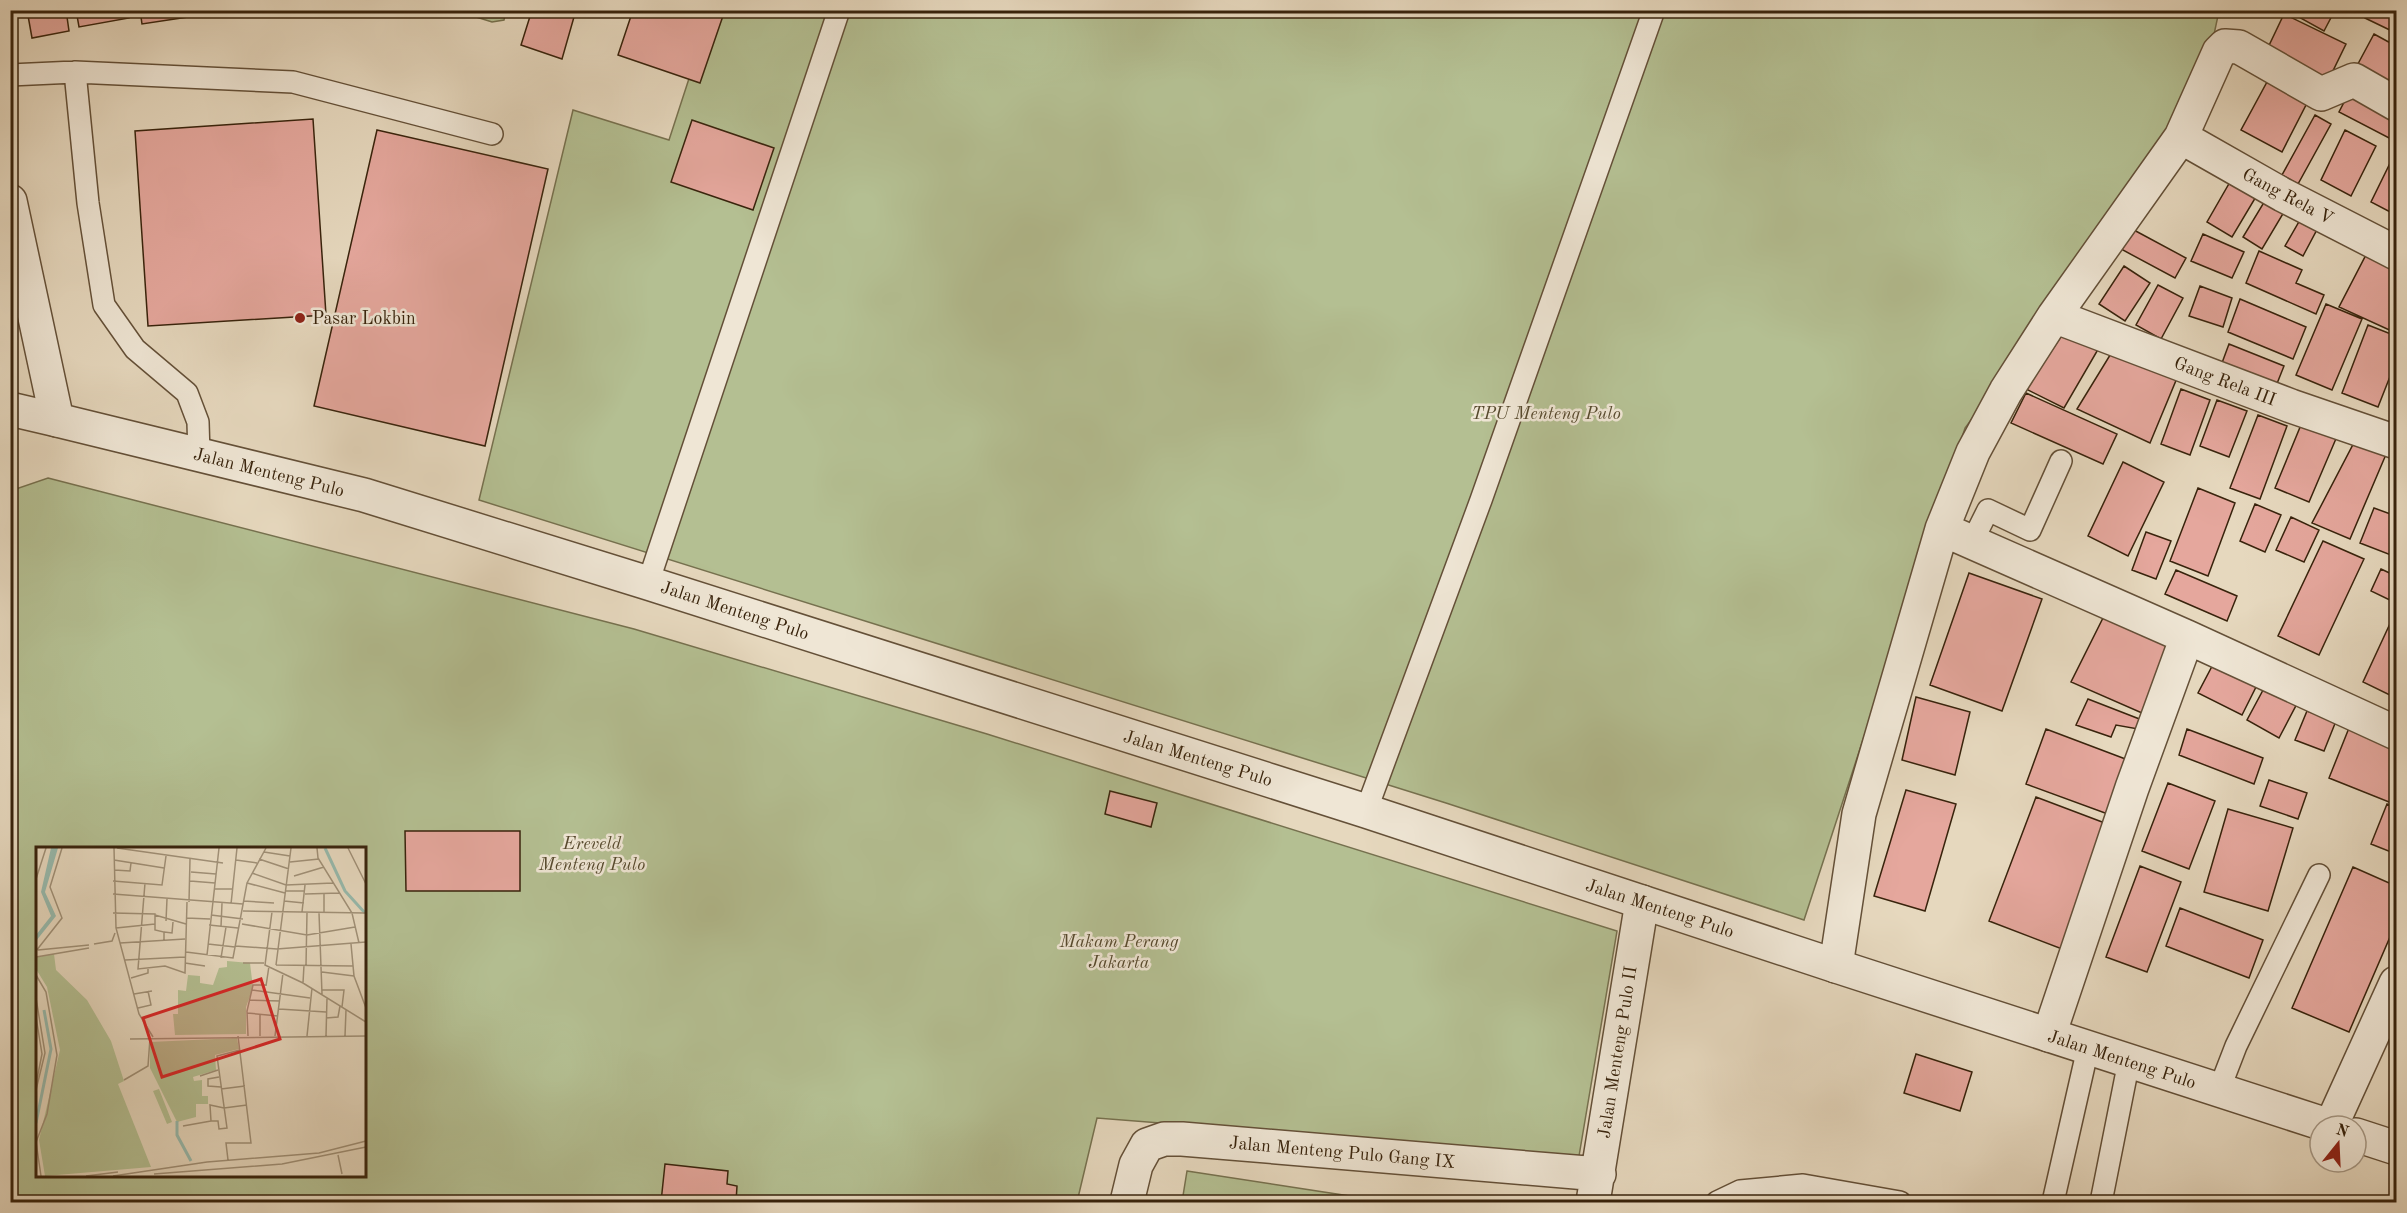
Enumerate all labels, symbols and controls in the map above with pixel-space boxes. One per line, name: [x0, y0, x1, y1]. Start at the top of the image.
street label: Gang Rela V: [2239, 165, 2336, 228]
place label: Pasar Lokbin: [312, 310, 416, 328]
marker: Pasar Lokbin: [293, 311, 307, 325]
street label: Gang Rela III: [2171, 354, 2278, 410]
park label: TPU Menteng Pulo: [1471, 405, 1621, 423]
street label: Jalan Menteng Pulo: [191, 445, 346, 500]
street label: Jalan Menteng Pulo: [658, 578, 811, 643]
street label: Jalan Menteng Pulo: [1121, 728, 1274, 790]
park label: Ereveld Menteng Pulo: [538, 835, 645, 874]
inset map: [36, 847, 366, 1177]
street label: Jalan Menteng Pulo: [1583, 876, 1736, 941]
park label: Makam Perang Jakarta: [1058, 933, 1179, 972]
street label: Jalan Menteng Pulo II: [1595, 965, 1640, 1140]
street label: Jalan Menteng Pulo: [2045, 1027, 2198, 1092]
north arrow: [2308, 1114, 2368, 1174]
text: N: [2334, 1122, 2351, 1141]
street label: Jalan Menteng Pulo Gang IX: [1228, 1134, 1456, 1172]

